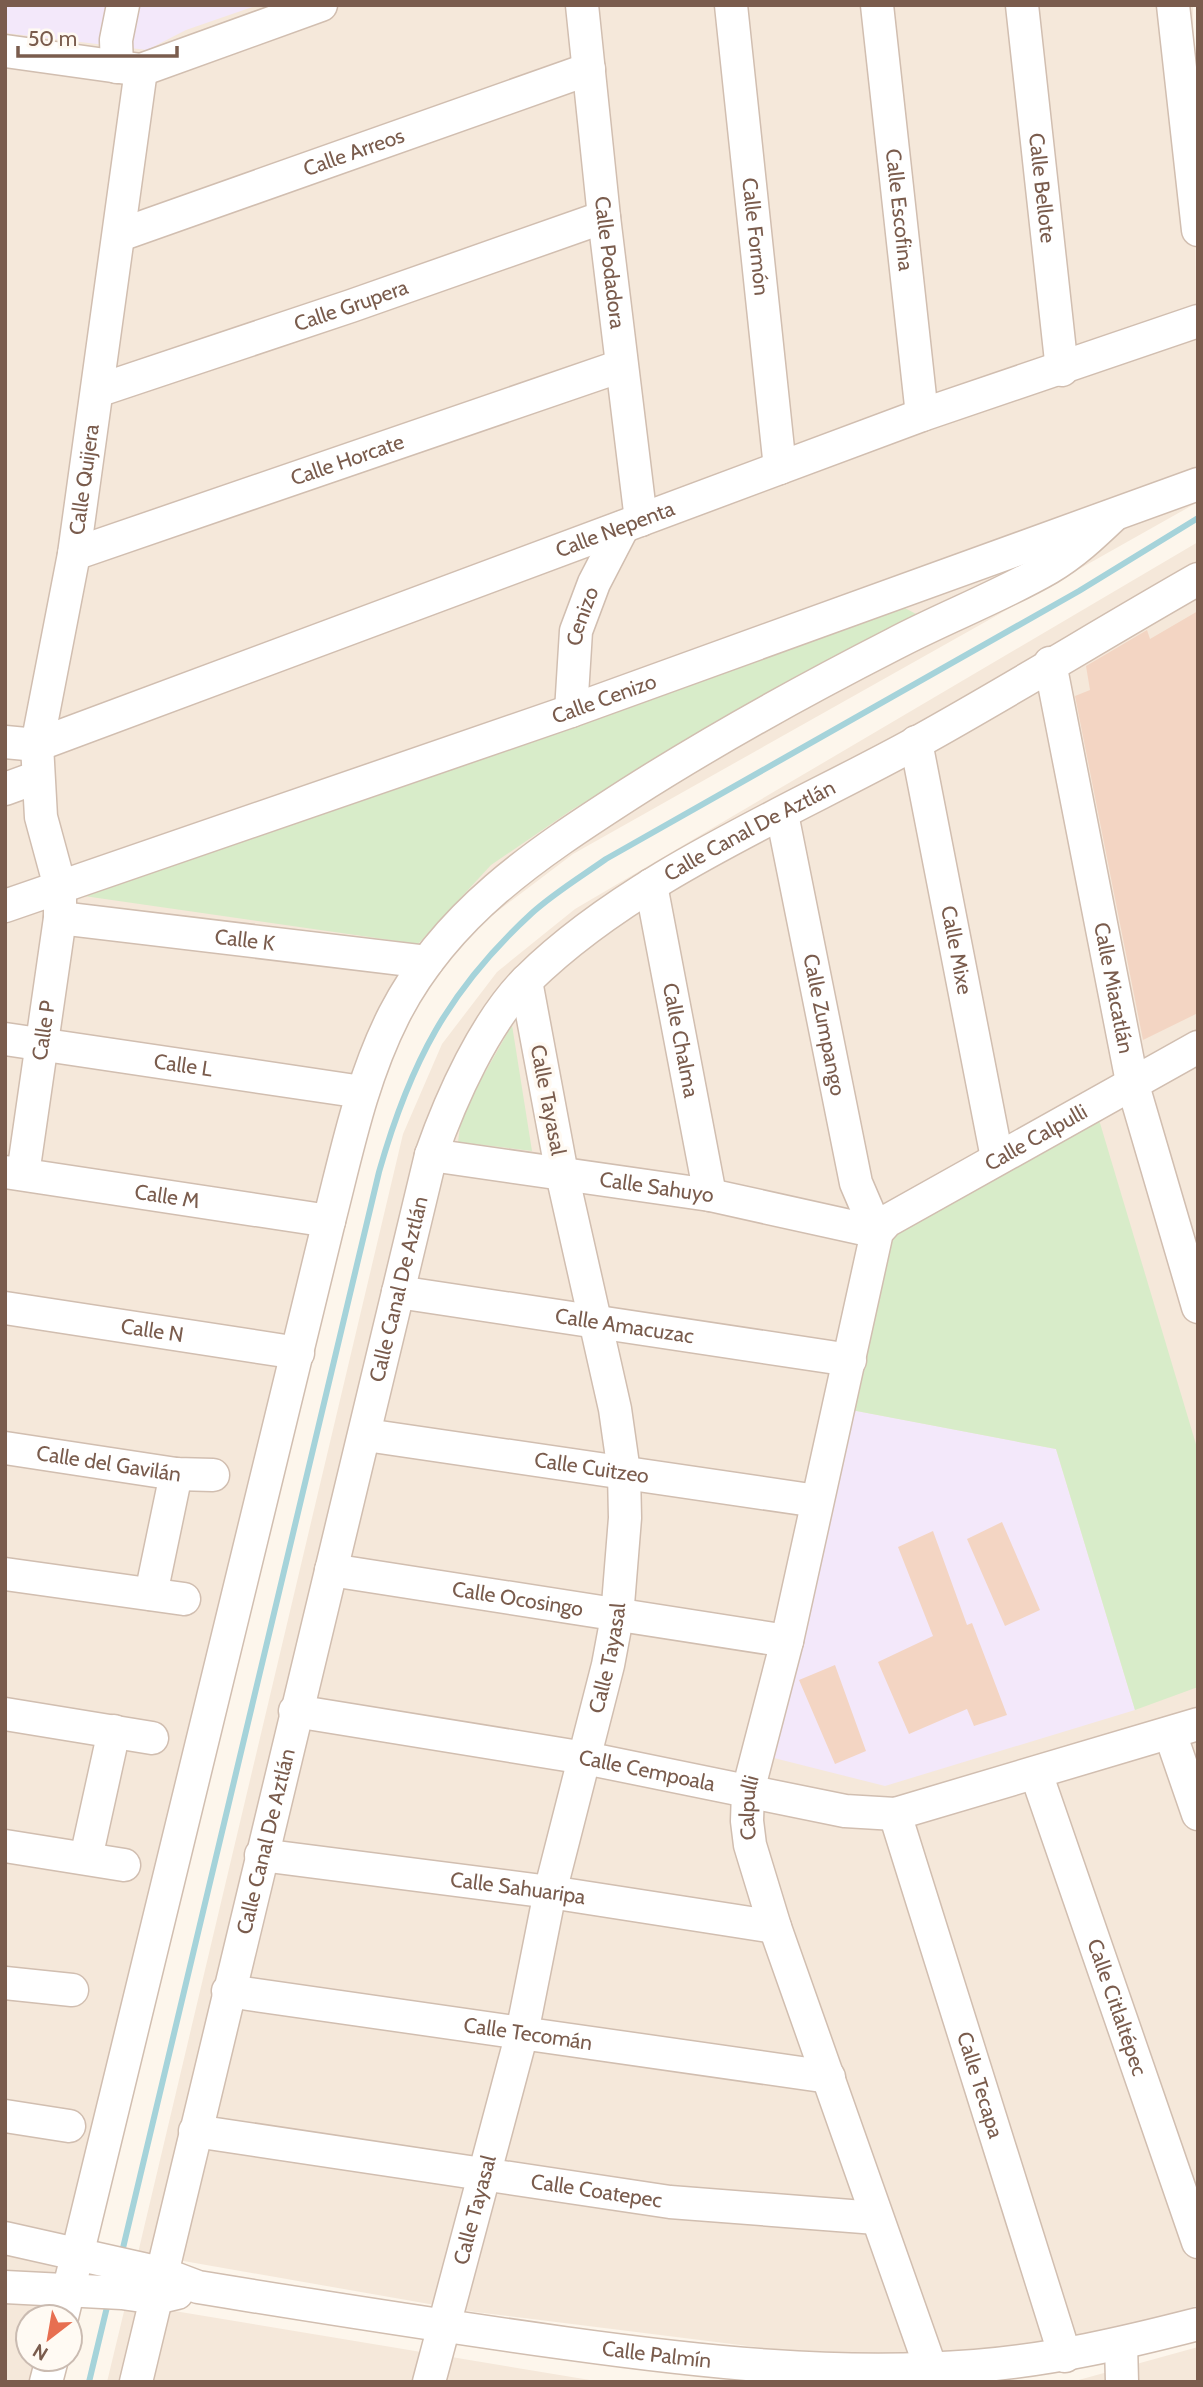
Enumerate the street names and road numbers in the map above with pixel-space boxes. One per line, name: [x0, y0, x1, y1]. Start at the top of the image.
street label: Calle Arreos: [300, 122, 408, 181]
street label: Calle Bellote: [1024, 131, 1061, 244]
street label: Calle Escofina: [881, 147, 919, 272]
street label: Calle Formón: [737, 176, 775, 297]
street label: Calle Podadora: [590, 195, 631, 330]
street label: Calle Grupera: [291, 274, 411, 336]
street label: Calle Quijera: [64, 422, 104, 537]
street label: Calle Horcate: [287, 429, 407, 491]
street label: Calle Nepenta: [552, 495, 678, 563]
street label: Cenizo: [562, 583, 603, 646]
street label: Calle Cenizo: [549, 668, 660, 729]
street label: Calle Canal De Aztlán: [659, 774, 839, 886]
street label: Calle Mixe: [936, 903, 978, 997]
street label: Calle Miacatlán: [1089, 920, 1139, 1055]
street label: Calle K: [213, 924, 276, 956]
street label: Calle Zumpango: [798, 952, 851, 1098]
street label: Calle Chalma: [658, 981, 704, 1100]
street label: Calle P: [27, 999, 60, 1062]
street label: Calle Tayasal: [526, 1042, 571, 1157]
street label: Calle L: [152, 1048, 215, 1082]
street label: Calle Calpulli: [980, 1099, 1091, 1176]
street label: Calle Sahuyo: [598, 1166, 716, 1207]
street label: Calle M: [133, 1179, 201, 1213]
street label: Calle Canal De Aztlán: [364, 1194, 433, 1384]
street label: Calle Amacuzac: [553, 1303, 696, 1348]
street label: Calle N: [119, 1313, 185, 1347]
street label: Calle del Gavilán: [35, 1440, 183, 1487]
street label: Calle Cuitzeo: [533, 1447, 651, 1488]
street label: Calle Ocosingo: [451, 1576, 585, 1621]
street label: Calle Tayasal: [583, 1602, 630, 1716]
street label: Calle Cempoala: [577, 1744, 717, 1796]
street label: Calle Canal De Aztlán: [231, 1746, 300, 1937]
street label: Calpulli: [734, 1772, 764, 1842]
street label: Calle Sahuaripa: [449, 1866, 587, 1909]
street label: Calle Citlaltépec: [1082, 1935, 1153, 2079]
street label: Calle Tecomán: [462, 2012, 594, 2055]
street label: Calle Tecapa: [952, 2029, 1009, 2141]
street label: Calle Tayasal: [448, 2152, 501, 2267]
street label: Calle Coatepec: [529, 2168, 664, 2213]
street label: Calle Palmín: [601, 2335, 712, 2373]

